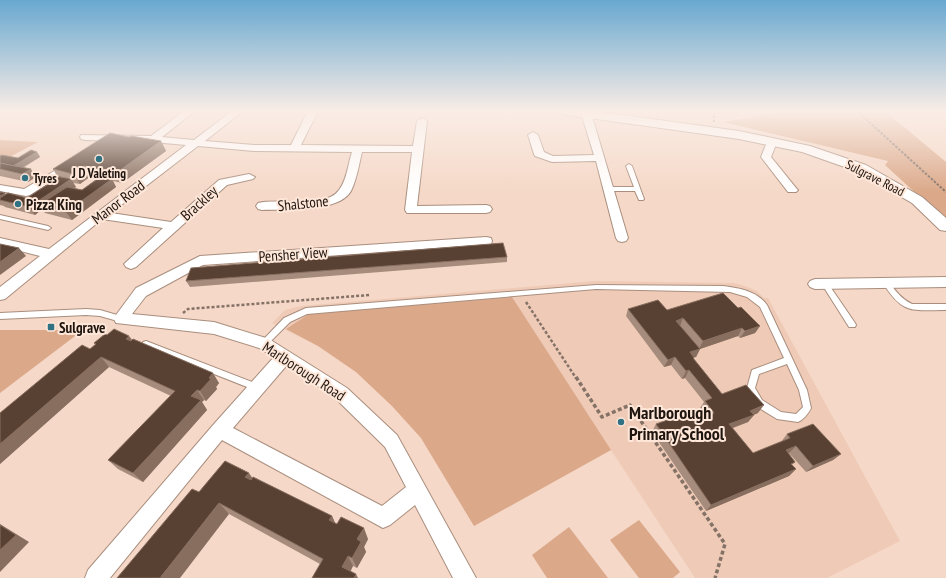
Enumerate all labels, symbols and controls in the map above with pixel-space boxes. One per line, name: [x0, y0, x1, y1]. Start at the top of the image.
marker: J D Valeting: [94, 154, 104, 164]
street label: Sulgrave Road: [843, 156, 907, 200]
place label: J D Valeting: [71, 165, 126, 182]
place label: Tyres: [33, 170, 57, 187]
marker: Tyres: [20, 173, 30, 183]
street label: Manor Road: [88, 176, 148, 228]
street label: Brackley: [177, 181, 222, 225]
street label: Shalstone: [277, 191, 329, 215]
place label: Pizza King: [26, 195, 82, 214]
marker: Pizza King: [13, 199, 23, 209]
street label: Pensher View: [258, 242, 328, 266]
place label: Sulgrave: [59, 318, 105, 337]
marker: Sulgrave: [46, 322, 56, 332]
street label: Marlborough Road: [259, 337, 349, 405]
place label: Marlborough Primary School: [629, 401, 725, 445]
marker: Marlborough Primary School: [616, 417, 626, 427]

